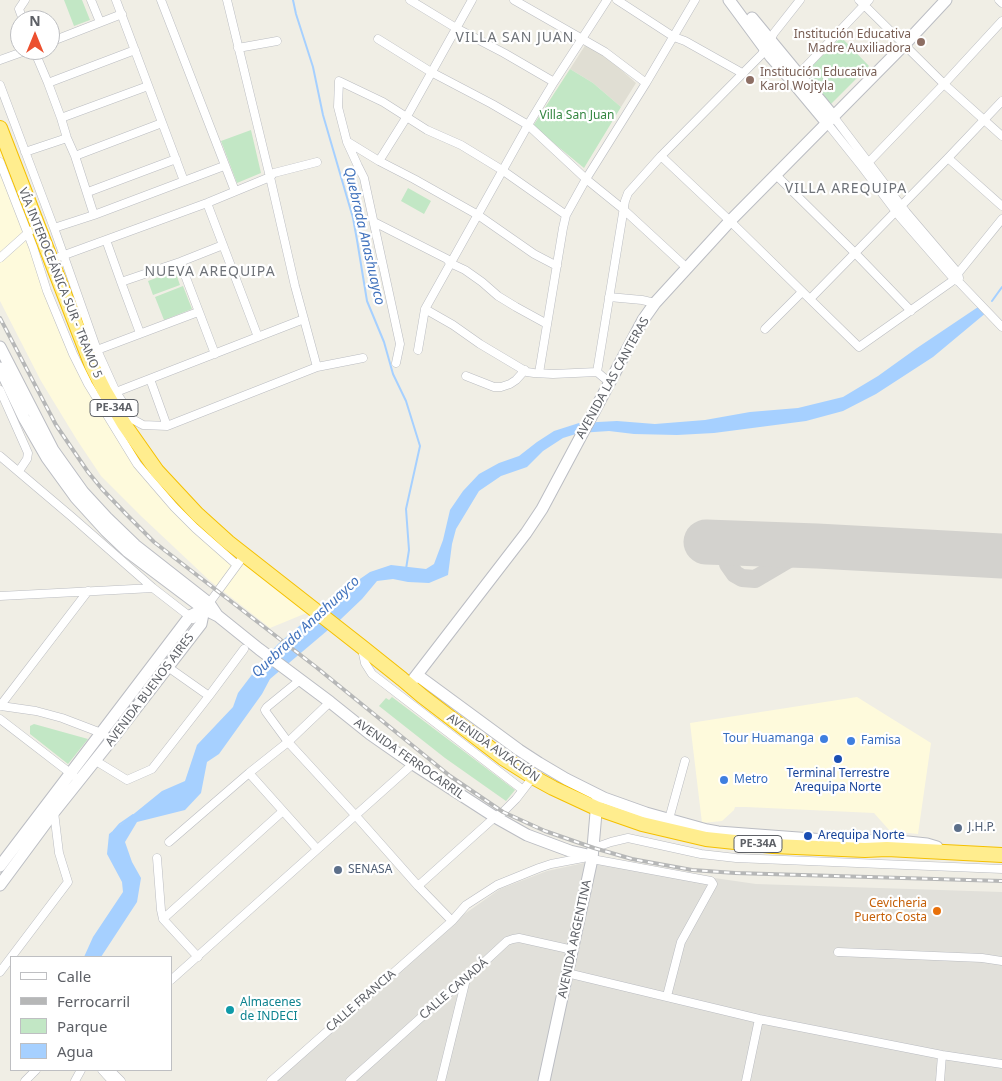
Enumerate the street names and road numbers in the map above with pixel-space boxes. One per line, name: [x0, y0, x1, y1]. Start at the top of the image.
street label: VÍA INTEROCEÁNICA SUR - TRAMO 5: [15, 186, 105, 380]
street label: AVENIDA LAS CANTERAS: [574, 315, 652, 441]
road number: PE-34A: [90, 399, 138, 416]
street label: AVENIDA BUENOS AIRES: [103, 631, 197, 749]
street label: AVENIDA AVIACIÓN: [444, 711, 542, 785]
street label: AVENIDA FERROCARRIL: [351, 715, 467, 803]
road number: PE-34A: [734, 836, 782, 852]
street label: AVENIDA ARGENTINA: [555, 878, 595, 1000]
street label: CALLE CANADÁ: [417, 955, 491, 1023]
street label: CALLE FRANCIA: [323, 967, 399, 1035]

